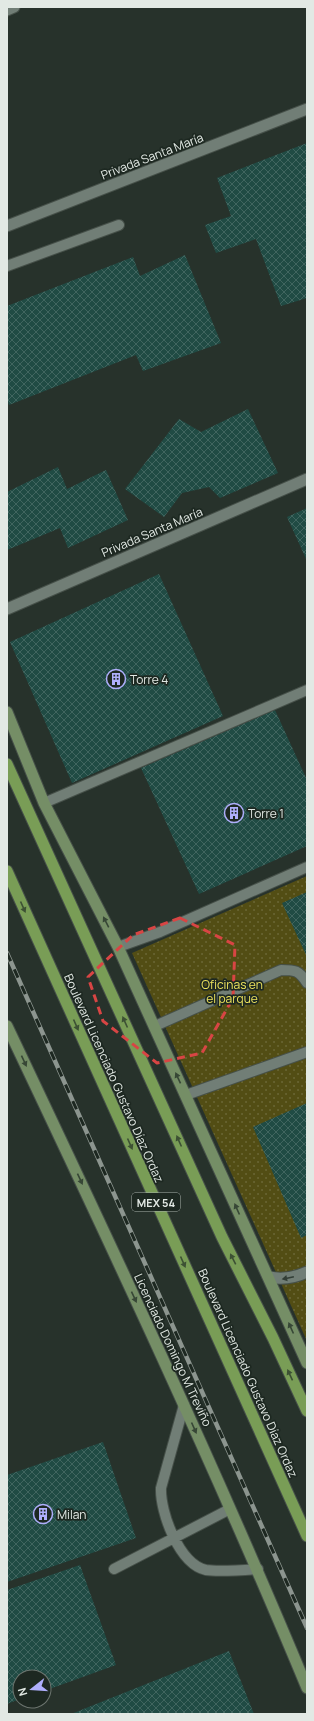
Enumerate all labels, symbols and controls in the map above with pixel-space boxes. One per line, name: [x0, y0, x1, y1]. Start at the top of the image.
street label: Privada Santa María: [98, 129, 206, 183]
street label: Privada Santa María: [99, 503, 205, 561]
building icon: Torre 4: [105, 668, 127, 690]
place label: Torre 4: [130, 671, 168, 688]
building icon: Torre 1: [223, 802, 245, 824]
place label: Torre 1: [248, 805, 284, 822]
one-way arrow: [20, 901, 26, 912]
one-way arrow: [102, 916, 109, 928]
street label: Boulevard Licenciado Gustavo Díaz Ordaz: [60, 971, 168, 1185]
park label: Oficinas en el parque: [201, 976, 263, 1007]
one-way arrow: [122, 1017, 128, 1028]
one-way arrow: [74, 1020, 80, 1032]
one-way arrow: [21, 1056, 27, 1067]
one-way arrow: [175, 1072, 181, 1084]
one-way arrow: [175, 1134, 181, 1146]
one-way arrow: [127, 1138, 133, 1149]
one-way arrow: [77, 1173, 83, 1185]
road number: MEX 54: [132, 1193, 180, 1211]
one-way arrow: [234, 1204, 240, 1215]
one-way arrow: [230, 1253, 236, 1265]
one-way arrow: [180, 1257, 186, 1268]
street label: Boulevard Licenciado Gustavo Díaz Ordaz: [194, 1266, 302, 1480]
street label: Licenciado Domingo M Treviño: [130, 1271, 216, 1429]
one-way arrow: [282, 1275, 295, 1281]
one-way arrow: [132, 1291, 138, 1303]
one-way arrow: [288, 1322, 294, 1333]
one-way arrow: [287, 1369, 293, 1381]
one-way arrow: [191, 1422, 197, 1433]
building icon: Milan: [32, 1503, 54, 1525]
place label: Milan: [57, 1506, 86, 1523]
north arrow: [12, 1669, 52, 1709]
text: N: [14, 1686, 30, 1698]

